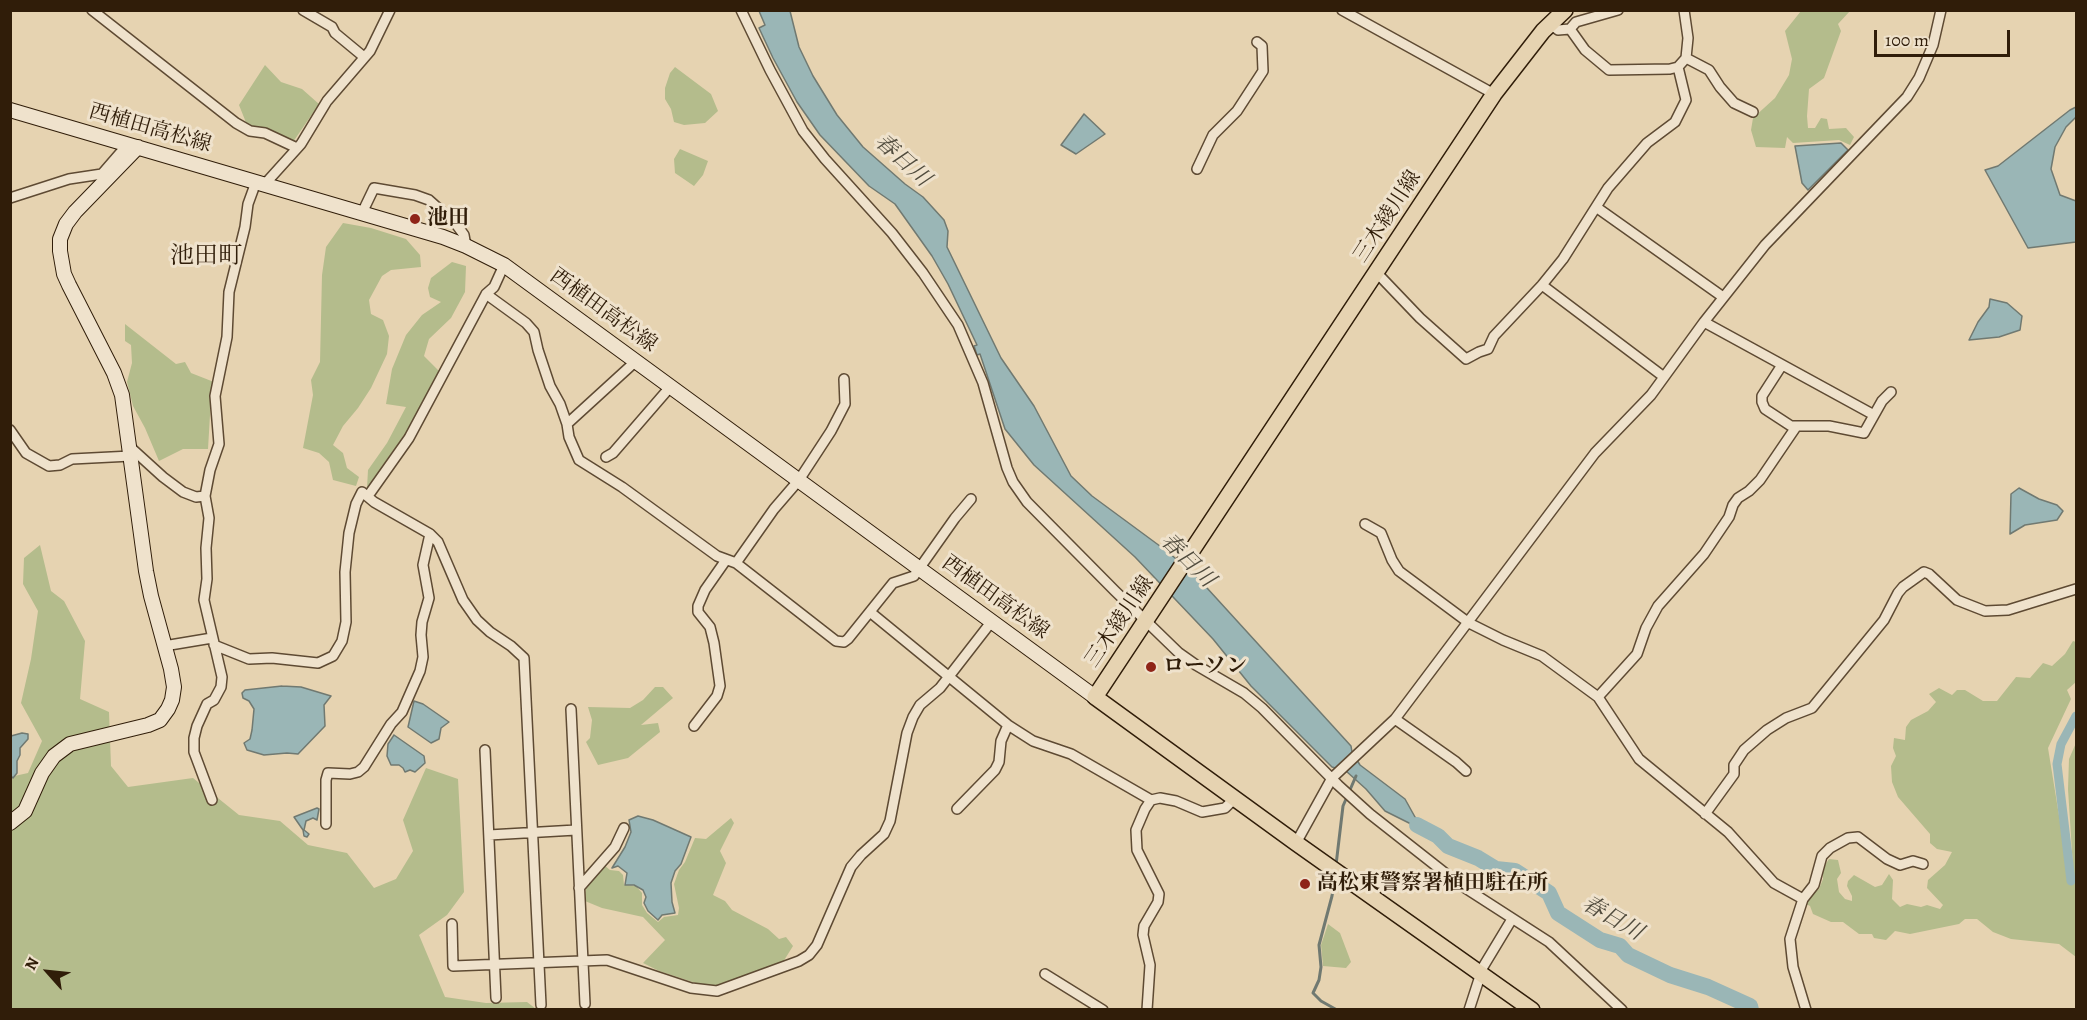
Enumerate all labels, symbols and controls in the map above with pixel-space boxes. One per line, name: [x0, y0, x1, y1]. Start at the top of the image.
scale bar: [1877, 18, 2014, 56]
text: 100 m: [1885, 28, 1929, 52]
street label: 西植田高松線: [86, 100, 214, 158]
water label: 春日川: [869, 129, 935, 193]
street label: 三木綾川線: [1349, 166, 1427, 268]
place label: 池田: [427, 206, 469, 232]
marker: 池田: [408, 212, 422, 226]
district label: 池田町: [170, 243, 242, 271]
street label: 西植田高松線: [545, 264, 661, 358]
water label: 春日川: [1154, 528, 1220, 594]
street label: 西植田高松線: [937, 551, 1053, 645]
street label: 三木綾川線: [1080, 571, 1160, 673]
place label: ローソン: [1163, 654, 1247, 680]
marker: ローソン: [1144, 660, 1158, 674]
place label: 高松東警察署植田駐在所: [1317, 871, 1548, 897]
marker: 高松東警察署植田駐在所: [1298, 877, 1312, 891]
water label: 春日川: [1577, 891, 1647, 947]
north arrow: [18, 942, 78, 1002]
text: N: [20, 954, 44, 974]

